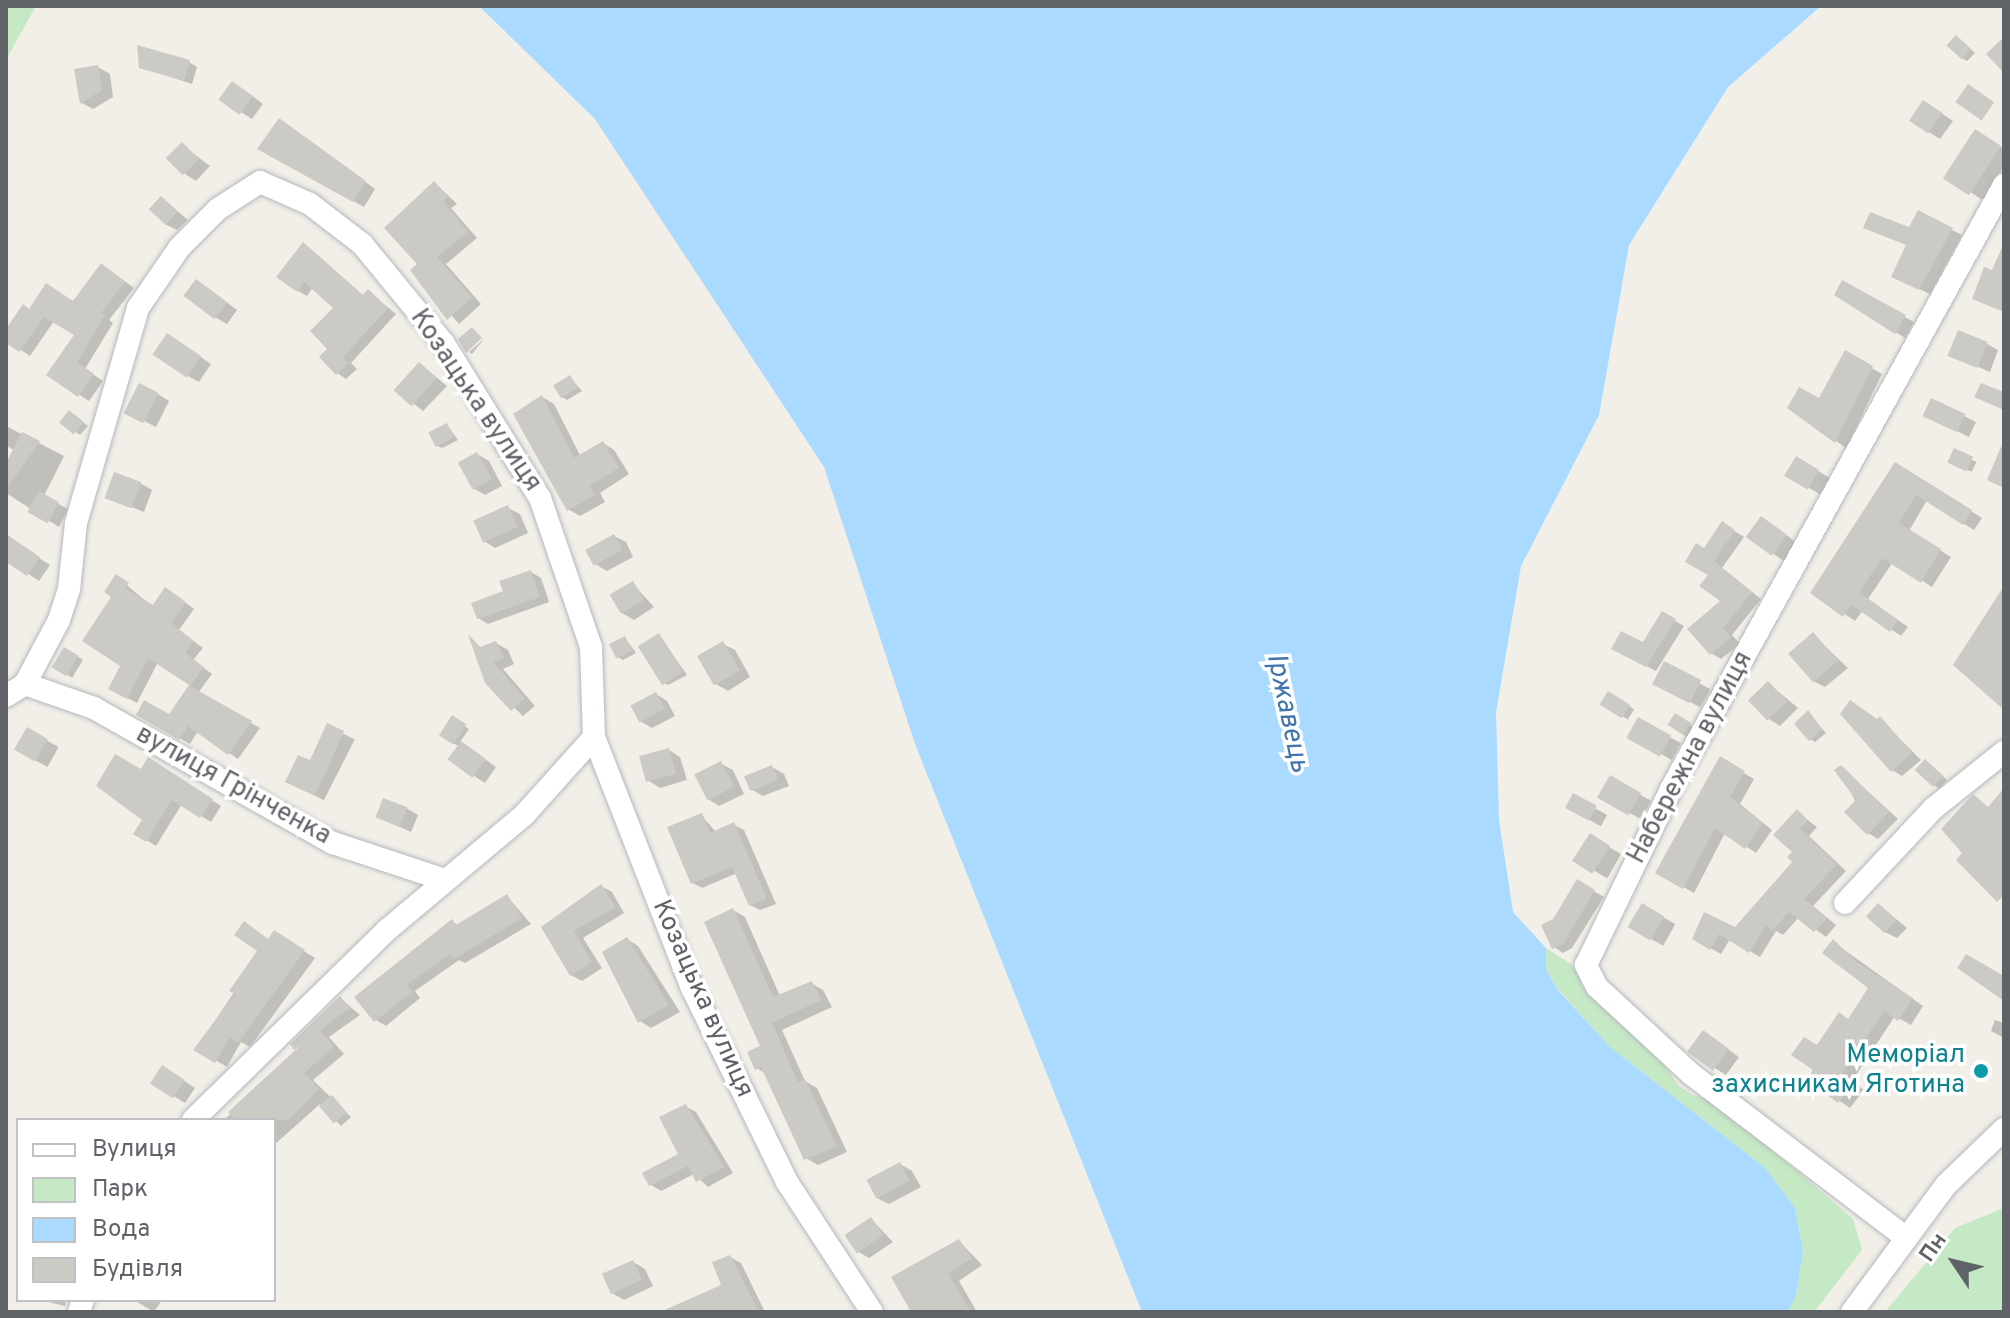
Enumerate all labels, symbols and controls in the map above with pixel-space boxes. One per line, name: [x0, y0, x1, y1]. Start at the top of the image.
street label: Козацька вулиця: [403, 304, 547, 498]
street label: Набережна вулиця: [1622, 646, 1760, 870]
water label: Іржавець: [1258, 650, 1316, 776]
street label: вулиця Грінченка: [130, 719, 336, 853]
street label: Козацька вулиця: [644, 895, 760, 1103]
place label: Меморіал захисникам Яготина: [1711, 1040, 1965, 1102]
marker: Меморіал захисникам Яготина: [1972, 1062, 1990, 1080]
legend: [16, 1118, 276, 1302]
text: Вулиця: [92, 1135, 176, 1165]
text: Парк: [92, 1175, 148, 1205]
text: Вода: [92, 1215, 150, 1245]
north arrow: [1914, 1222, 1994, 1302]
text: Пн: [1914, 1228, 1954, 1268]
text: Будівля: [92, 1255, 183, 1285]

